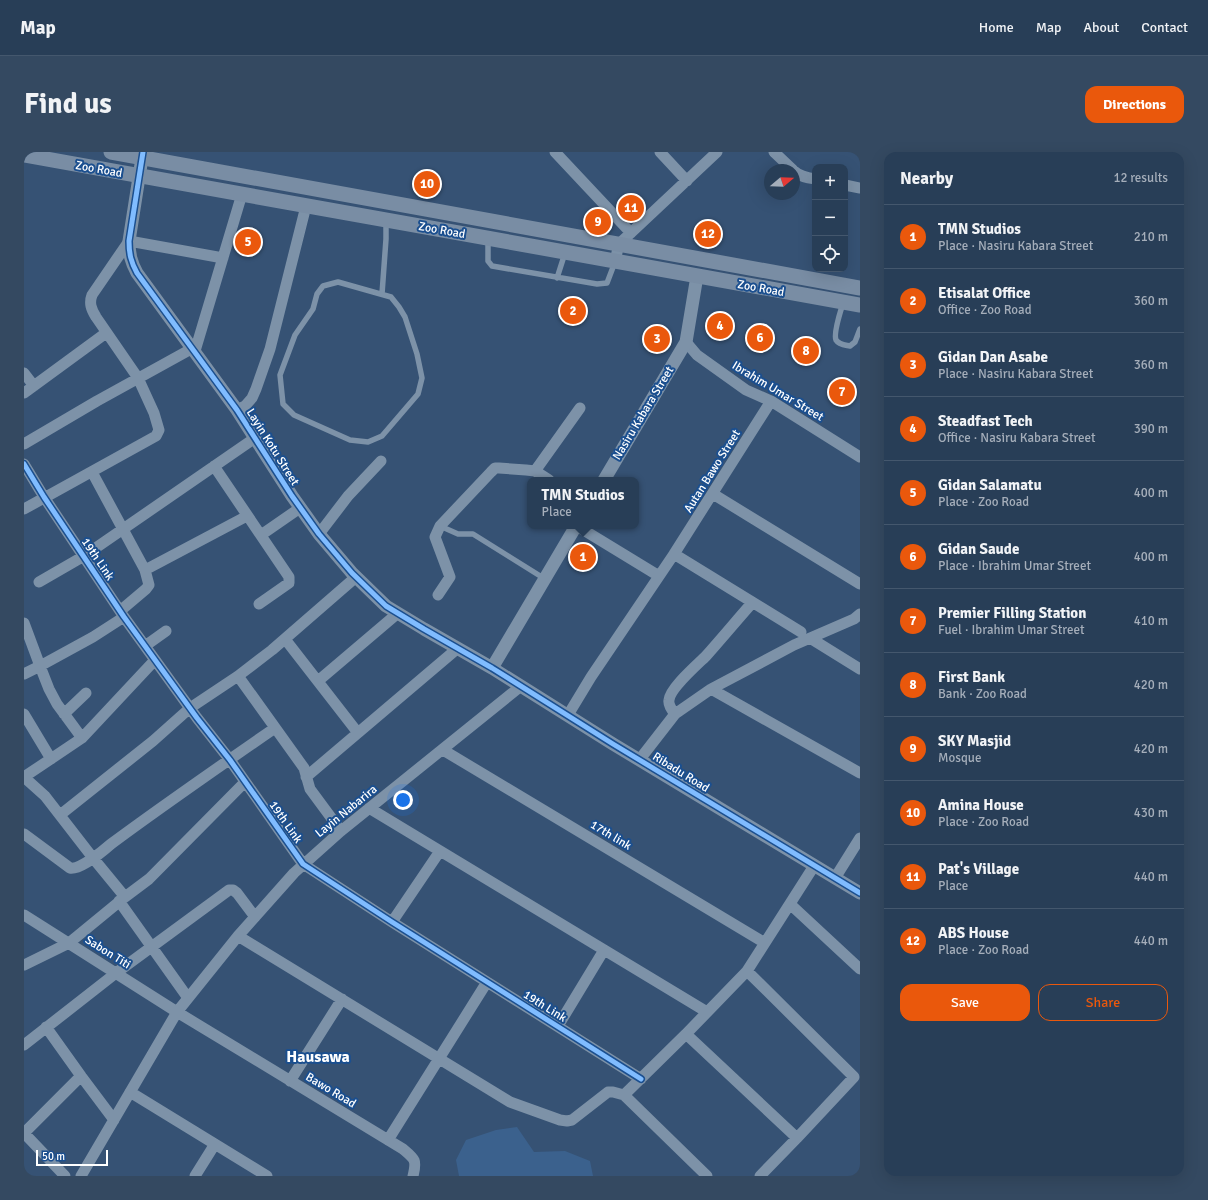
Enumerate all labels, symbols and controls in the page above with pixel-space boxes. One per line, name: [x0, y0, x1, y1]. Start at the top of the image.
text: Map: [20, 16, 56, 40]
text: Home: [979, 19, 1014, 36]
text: Map: [1036, 19, 1061, 36]
text: About: [1083, 19, 1119, 36]
text: Contact: [1141, 19, 1188, 36]
button: Directions: [1085, 86, 1184, 123]
text: Find us: [24, 87, 112, 121]
street label: Zoo Road: [74, 158, 123, 181]
north arrow: [764, 164, 800, 200]
map controls: [812, 164, 848, 272]
button: +: [812, 164, 848, 200]
text: Nearby: [900, 168, 953, 189]
pin: 10: [414, 169, 440, 199]
text: 12 results: [1113, 170, 1168, 186]
pin: 11: [618, 193, 644, 223]
button: −: [812, 200, 848, 236]
pin: 9: [585, 207, 611, 237]
street label: Zoo Road: [417, 219, 466, 242]
pin: 12: [695, 219, 721, 249]
text: TMN Studios: [938, 220, 1021, 238]
pin: 5: [235, 227, 261, 257]
text: 1: [909, 229, 917, 245]
text: 210 m: [1134, 229, 1168, 245]
button: locate: [812, 236, 848, 272]
text: Place · Nasiru Kabara Street: [938, 238, 1093, 254]
street label: Zoo Road: [736, 277, 785, 300]
text: Etisalat Office: [938, 284, 1030, 302]
text: 2: [909, 293, 917, 309]
text: 360 m: [1134, 293, 1168, 309]
pin: 2: [560, 296, 586, 326]
text: Office · Zoo Road: [938, 302, 1032, 318]
pin: 4: [707, 311, 733, 341]
pin: 6: [747, 323, 773, 353]
pin: 3: [644, 324, 670, 354]
pin: 8: [793, 336, 819, 366]
text: Gidan Dan Asabe: [938, 348, 1048, 366]
text: 3: [909, 357, 917, 373]
text: 360 m: [1134, 357, 1168, 373]
street label: Ibrahim Umar Street: [729, 358, 826, 425]
street label: Nasiru Kabara Street: [610, 364, 677, 463]
text: Place · Nasiru Kabara Street: [938, 366, 1093, 382]
pin: 7: [829, 377, 855, 407]
street label: Layin Kotu Street: [243, 406, 302, 489]
text: Steadfast Tech: [938, 412, 1033, 430]
text: 4: [909, 421, 917, 437]
text: 390 m: [1134, 421, 1168, 437]
street label: Autan Bawo Street: [681, 427, 744, 516]
text: Office · Nasiru Kabara Street: [938, 430, 1096, 446]
text: Gidan Salamatu: [938, 476, 1042, 494]
popup: [527, 477, 639, 529]
text: 5: [909, 485, 917, 501]
text: 400 m: [1134, 485, 1168, 501]
text: TMN Studios: [542, 486, 624, 504]
text: Place · Zoo Road: [938, 494, 1029, 510]
text: Place: [542, 504, 572, 520]
street label: 19th Link: [78, 535, 117, 583]
text: Gidan Saude: [938, 540, 1019, 558]
pin: 1: [570, 542, 596, 572]
text: 6: [909, 549, 917, 565]
text: 400 m: [1134, 549, 1168, 565]
text: Place · Ibrahim Umar Street: [938, 558, 1091, 574]
text: Premier Filling Station: [938, 604, 1086, 622]
text: 7: [909, 613, 917, 629]
text: 410 m: [1134, 613, 1168, 629]
text: Fuel · Ibrahim Umar Street: [938, 622, 1084, 638]
text: First Bank: [938, 668, 1005, 686]
text: 8: [909, 677, 917, 693]
text: 420 m: [1134, 677, 1168, 693]
text: Bank · Zoo Road: [938, 686, 1027, 702]
text: SKY Masjid: [938, 732, 1011, 750]
text: 9: [909, 741, 917, 757]
text: 420 m: [1134, 741, 1168, 757]
street label: Ribadu Road: [650, 749, 712, 796]
text: Mosque: [938, 750, 981, 766]
street label: Layin Nabarira: [312, 782, 380, 841]
your location: [393, 790, 413, 810]
text: Amina House: [938, 796, 1024, 814]
street label: 19th Link: [266, 798, 306, 846]
text: 10: [906, 805, 920, 821]
text: 430 m: [1134, 805, 1168, 821]
text: Place · Zoo Road: [938, 814, 1029, 830]
street label: 17th link: [587, 817, 634, 854]
text: Pat's Village: [938, 860, 1019, 878]
text: 11: [906, 869, 920, 885]
text: 440 m: [1134, 869, 1168, 885]
text: Place: [938, 878, 968, 894]
text: ABS House: [938, 924, 1009, 942]
street label: Sabon Titi: [82, 933, 133, 972]
text: 12: [906, 933, 920, 949]
text: 440 m: [1134, 933, 1168, 949]
text: Place · Zoo Road: [938, 942, 1029, 958]
button: Save: [900, 984, 1030, 1021]
button: Share: [1038, 984, 1168, 1021]
street label: 19th Link: [520, 987, 569, 1026]
district label: Hausawa: [286, 1047, 350, 1067]
street label: Bawo Road: [303, 1070, 359, 1111]
scale bar: [36, 1148, 108, 1167]
text: 50 m: [42, 1150, 65, 1163]

